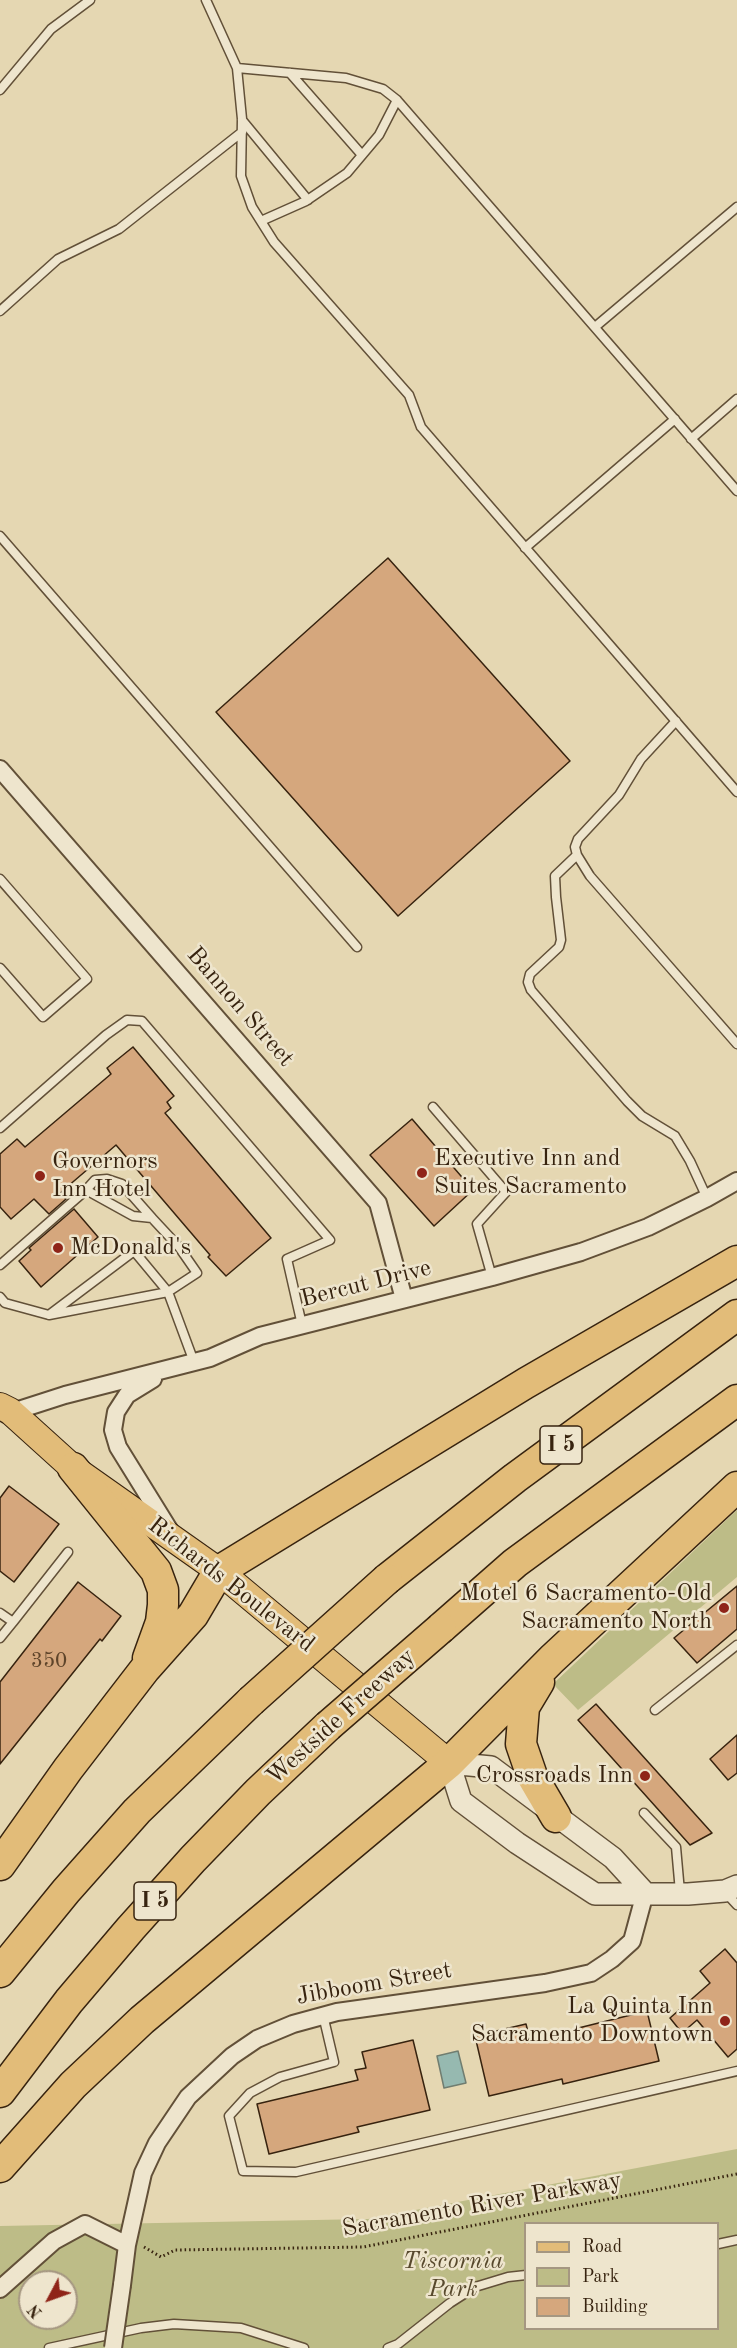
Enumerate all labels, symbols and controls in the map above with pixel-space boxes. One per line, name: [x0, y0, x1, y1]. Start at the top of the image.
street label: Bannon Street: [180, 941, 300, 1073]
place label: Executive Inn and Suites Sacramento: [434, 1145, 627, 1201]
place label: Governors Inn Hotel: [52, 1148, 158, 1204]
marker: Executive Inn and Suites Sacramento: [415, 1166, 429, 1180]
marker: Governors Inn Hotel: [33, 1169, 47, 1183]
place label: McDonald's: [70, 1234, 191, 1262]
marker: McDonald's: [51, 1241, 65, 1255]
street label: Bercut Drive: [298, 1254, 434, 1314]
road number: I 5: [540, 1426, 582, 1464]
street label: Richards Boulevard: [142, 1511, 320, 1659]
place label: Motel 6 Sacramento-Old Sacramento North: [460, 1580, 712, 1636]
marker: Motel 6 Sacramento-Old Sacramento North: [717, 1601, 731, 1615]
street label: Westside Freeway: [261, 1643, 421, 1791]
house number: 350: [31, 1648, 67, 1674]
place label: Crossroads Inn: [476, 1762, 633, 1790]
marker: Crossroads Inn: [638, 1769, 652, 1783]
road number: I 5: [134, 1882, 176, 1920]
street label: Jibboom Street: [294, 1956, 454, 2012]
place label: La Quinta Inn Sacramento Downtown: [471, 1993, 713, 2049]
marker: La Quinta Inn Sacramento Downtown: [718, 2014, 732, 2028]
street label: Sacramento River Parkway: [340, 2166, 624, 2244]
legend: [524, 2222, 719, 2330]
text: Road: [582, 2238, 622, 2256]
park label: Tiscornia Park: [403, 2248, 503, 2304]
text: Park: [582, 2268, 619, 2286]
north arrow: [18, 2270, 78, 2330]
text: Building: [582, 2298, 647, 2316]
text: N: [26, 2301, 46, 2320]

